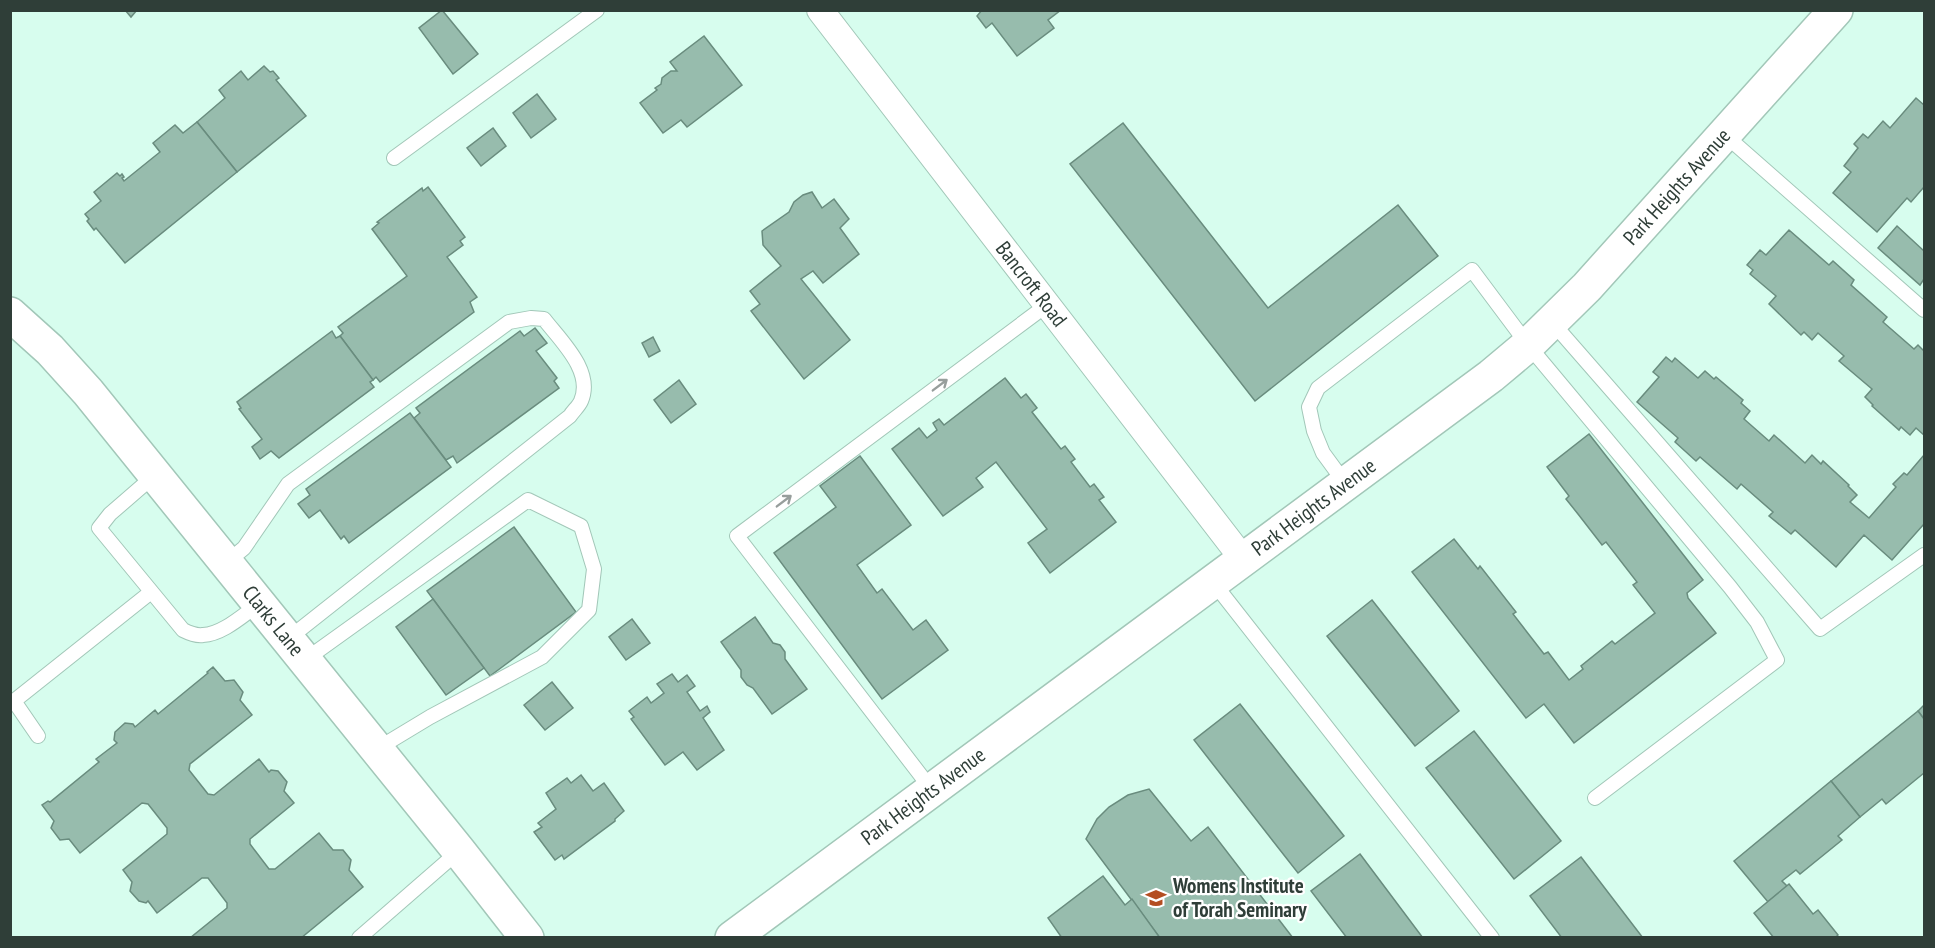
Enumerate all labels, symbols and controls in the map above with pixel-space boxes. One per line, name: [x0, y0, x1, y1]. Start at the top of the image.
street label: Park Heights Avenue: [1617, 123, 1736, 251]
street label: Bancroft Road: [990, 236, 1073, 332]
one-way arrow: [932, 379, 948, 391]
street label: Park Heights Avenue: [1246, 452, 1381, 562]
one-way arrow: [776, 495, 792, 508]
street label: Clarks Lane: [237, 580, 310, 662]
street label: Park Heights Avenue: [855, 741, 990, 851]
place label: Womens Institute of Torah Seminary: [1172, 872, 1307, 923]
school or university icon: Womens Institute of Torah Seminary: [1144, 886, 1168, 910]

